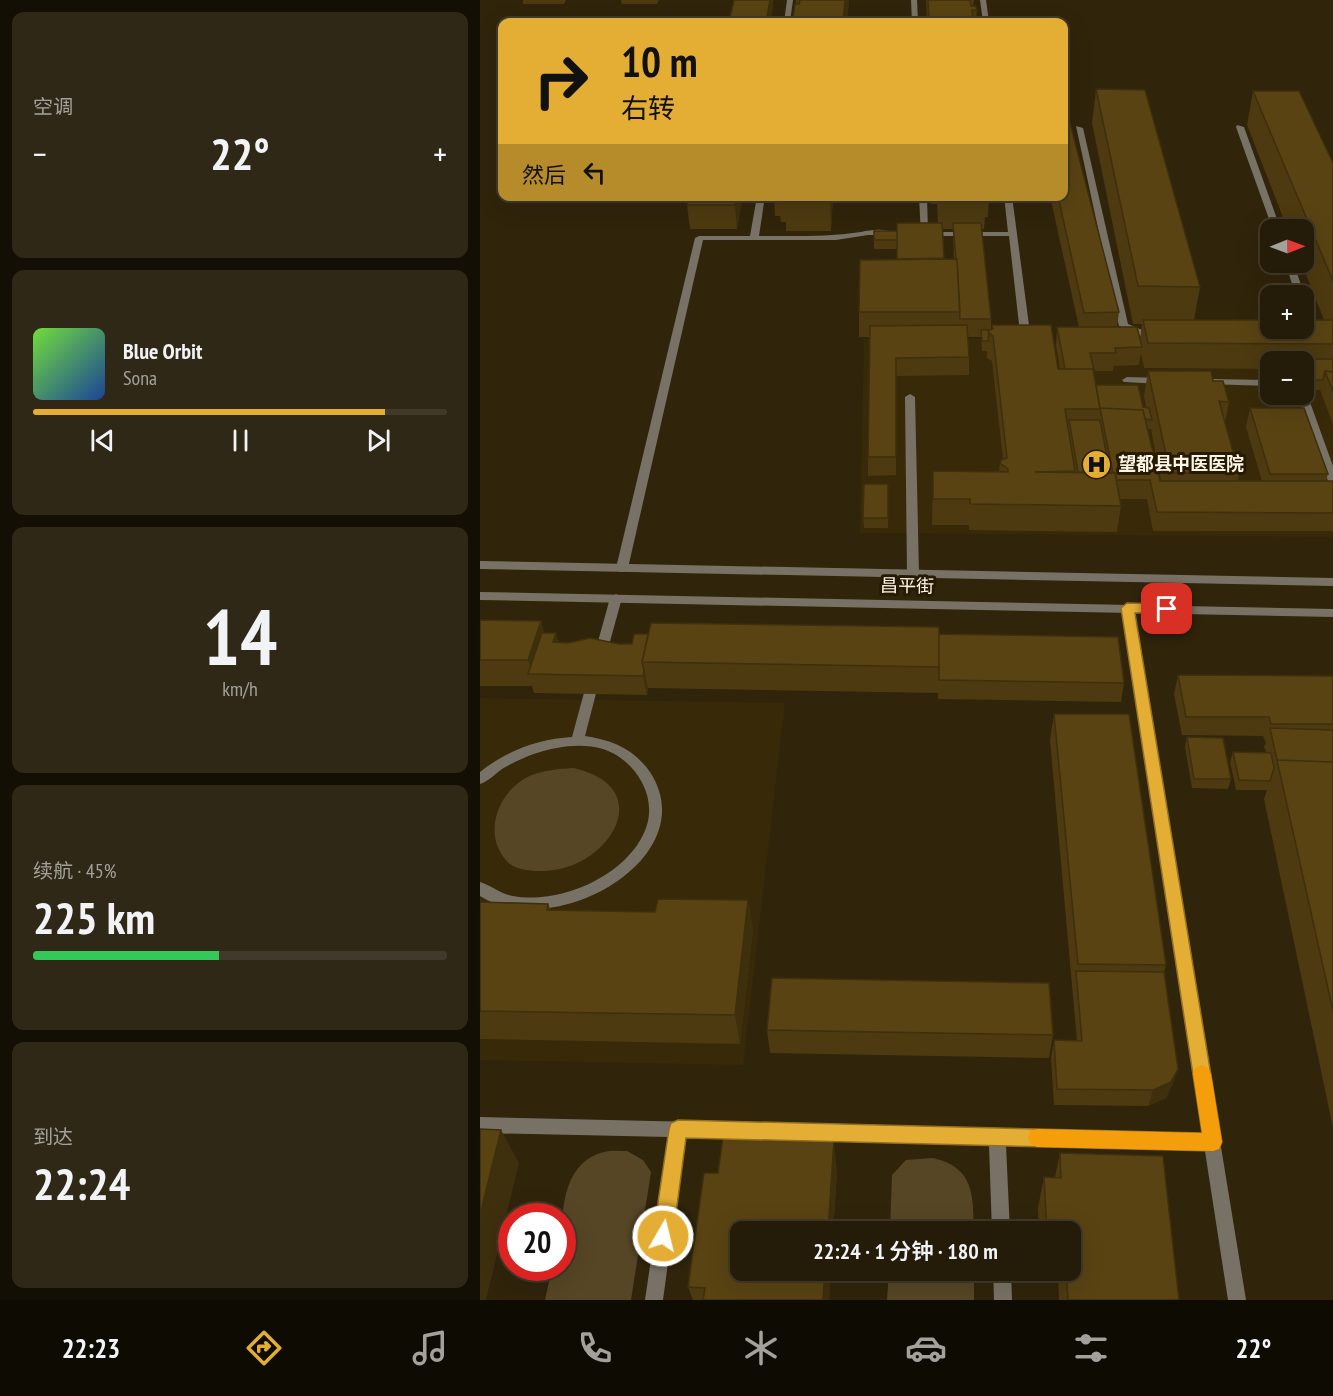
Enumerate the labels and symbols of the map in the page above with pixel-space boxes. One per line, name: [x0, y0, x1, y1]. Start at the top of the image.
north arrow: [1260, 219, 1314, 273]
hospital icon: 望都县中医医院: [1081, 448, 1113, 480]
place label: 望都县中医医院: [1118, 452, 1244, 475]
street label: 昌平街: [880, 574, 934, 597]
pin: [1141, 583, 1192, 634]
speed limit sign: 20: [498, 1203, 576, 1281]
position arrow: [631, 1204, 695, 1268]

